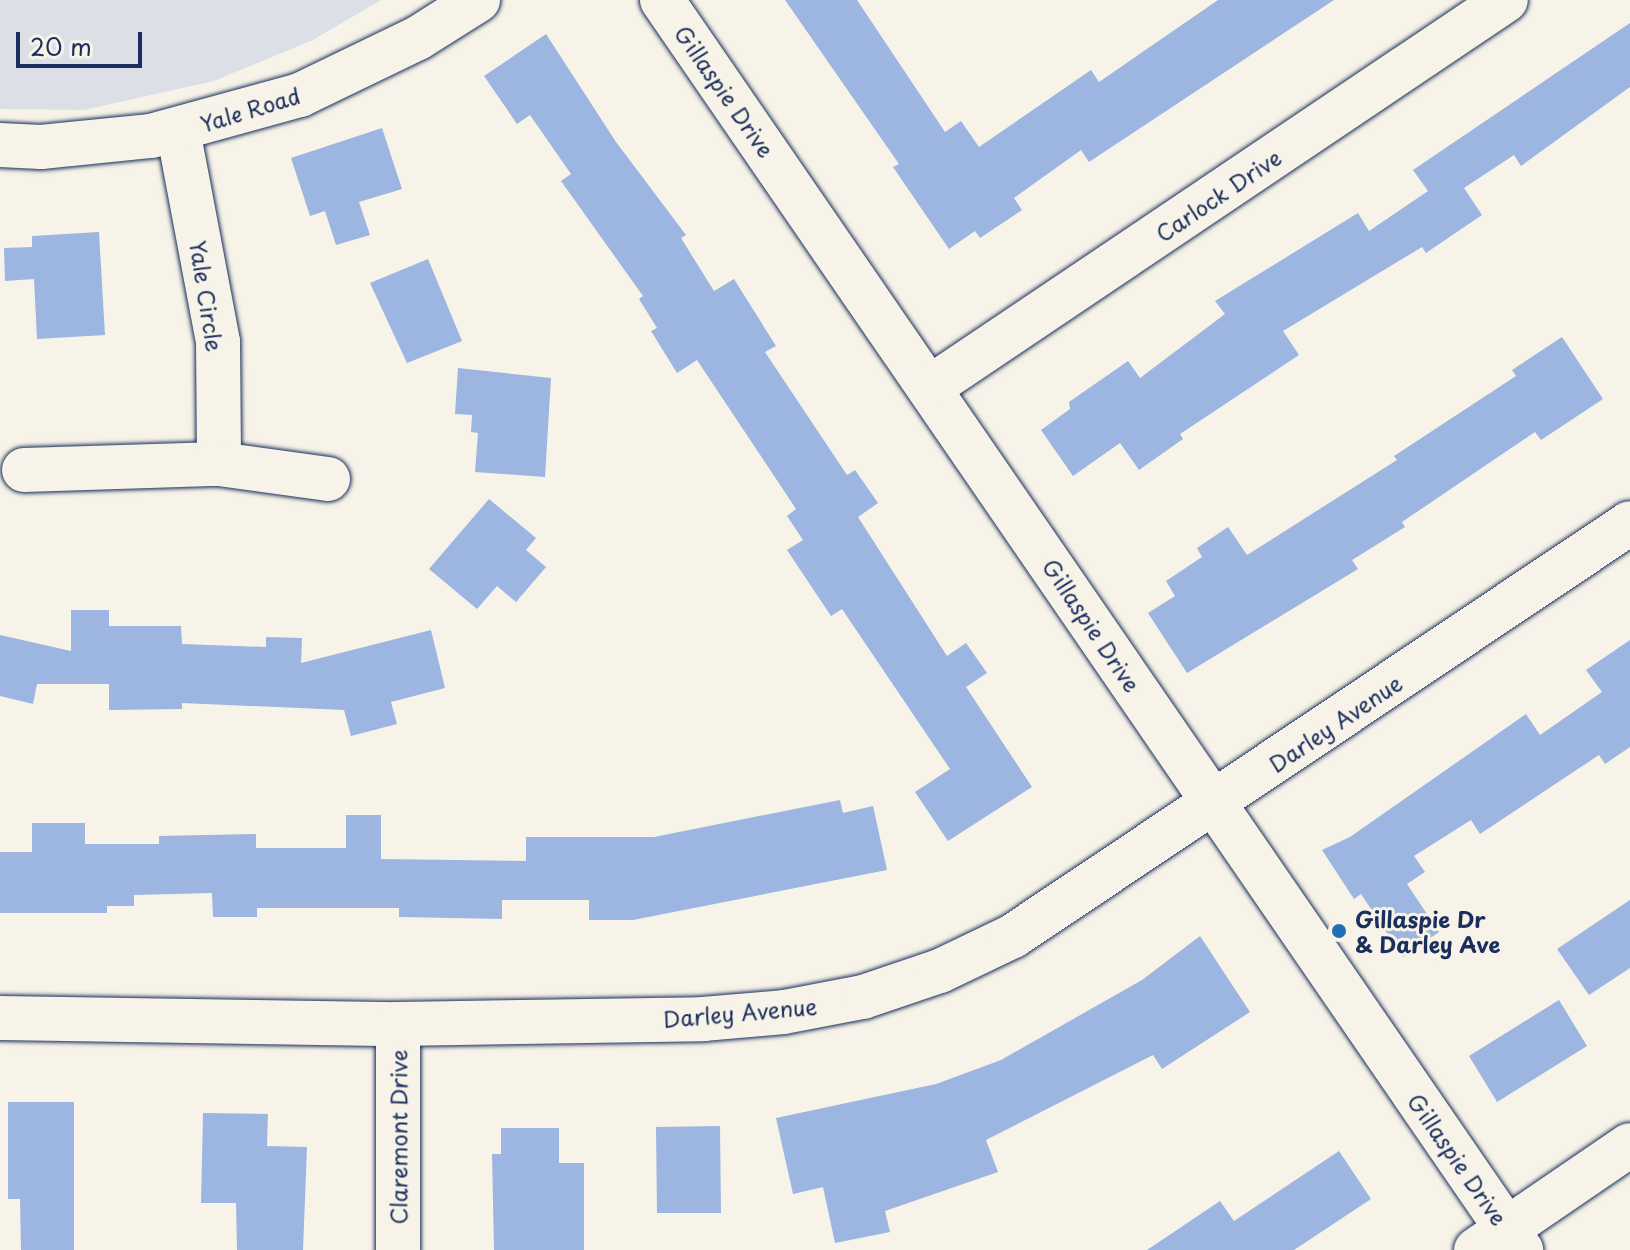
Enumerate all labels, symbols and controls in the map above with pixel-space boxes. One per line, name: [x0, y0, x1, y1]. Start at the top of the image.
scale bar: [20, 16, 146, 66]
street label: Gillaspie Drive: [670, 20, 780, 162]
text: 20 m: [30, 28, 92, 64]
street label: Yale Road: [197, 81, 303, 137]
street label: Carlock Drive: [1151, 144, 1285, 246]
street label: Yale Circle: [185, 238, 229, 354]
street label: Gillaspie Drive: [1038, 553, 1146, 697]
street label: Darley Avenue: [1264, 669, 1406, 777]
place label: Gillaspie Dr & Darley Ave: [1355, 905, 1503, 956]
marker: Gillaspie Dr & Darley Ave: [1330, 922, 1348, 940]
street label: Darley Avenue: [662, 992, 818, 1032]
street label: Claremont Drive: [385, 1049, 411, 1225]
street label: Gillaspie Drive: [1403, 1088, 1513, 1230]

